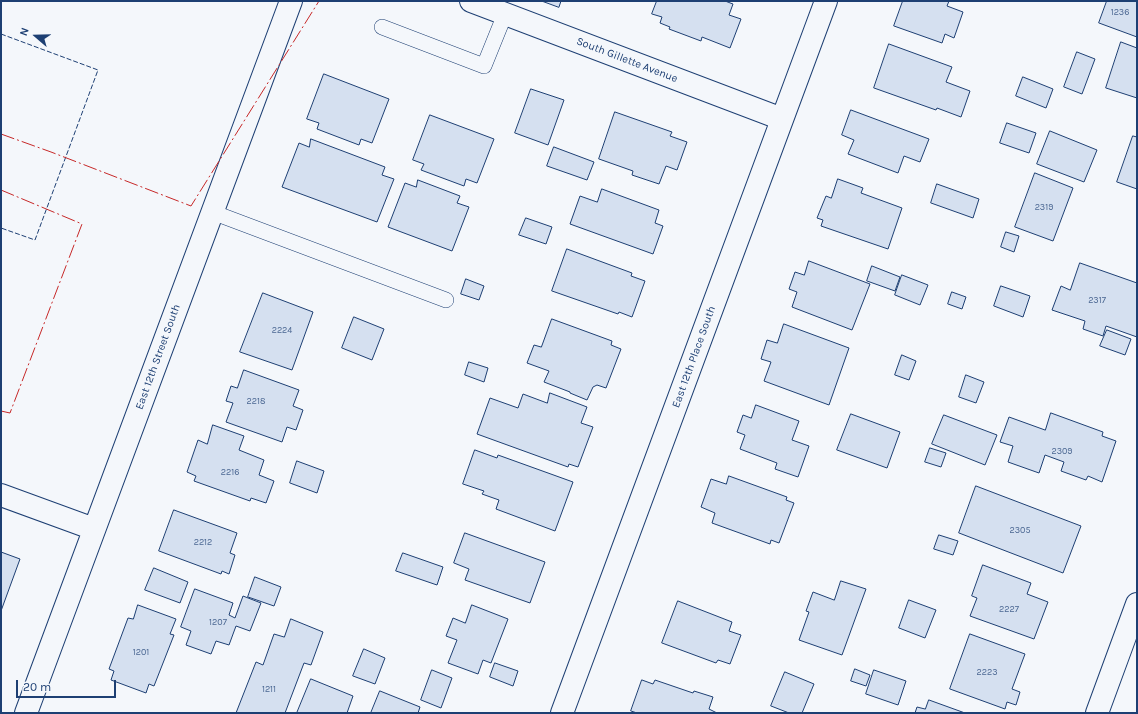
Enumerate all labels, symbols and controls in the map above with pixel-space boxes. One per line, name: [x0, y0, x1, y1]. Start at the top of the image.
house number: 1236: [1111, 7, 1129, 17]
north arrow: [16, 16, 56, 56]
text: N: [17, 26, 32, 38]
street label: South Gillette Avenue: [574, 35, 680, 85]
house number: 2319: [1035, 202, 1053, 212]
house number: 2317: [1088, 295, 1106, 305]
street label: East 12th Street South: [133, 303, 183, 411]
street label: East 12th Place South: [669, 304, 719, 410]
house number: 2224: [272, 325, 292, 335]
house number: 2218: [247, 396, 265, 406]
house number: 2309: [1051, 446, 1073, 456]
house number: 2216: [221, 467, 239, 477]
house number: 2305: [1010, 525, 1030, 535]
house number: 2212: [194, 537, 212, 547]
house number: 2227: [999, 604, 1019, 614]
house number: 1207: [209, 617, 227, 627]
house number: 1201: [133, 647, 149, 657]
house number: 2223: [977, 667, 997, 677]
scale bar: [18, 672, 118, 698]
text: 20 m: [23, 680, 51, 694]
house number: 1211: [262, 684, 276, 694]

